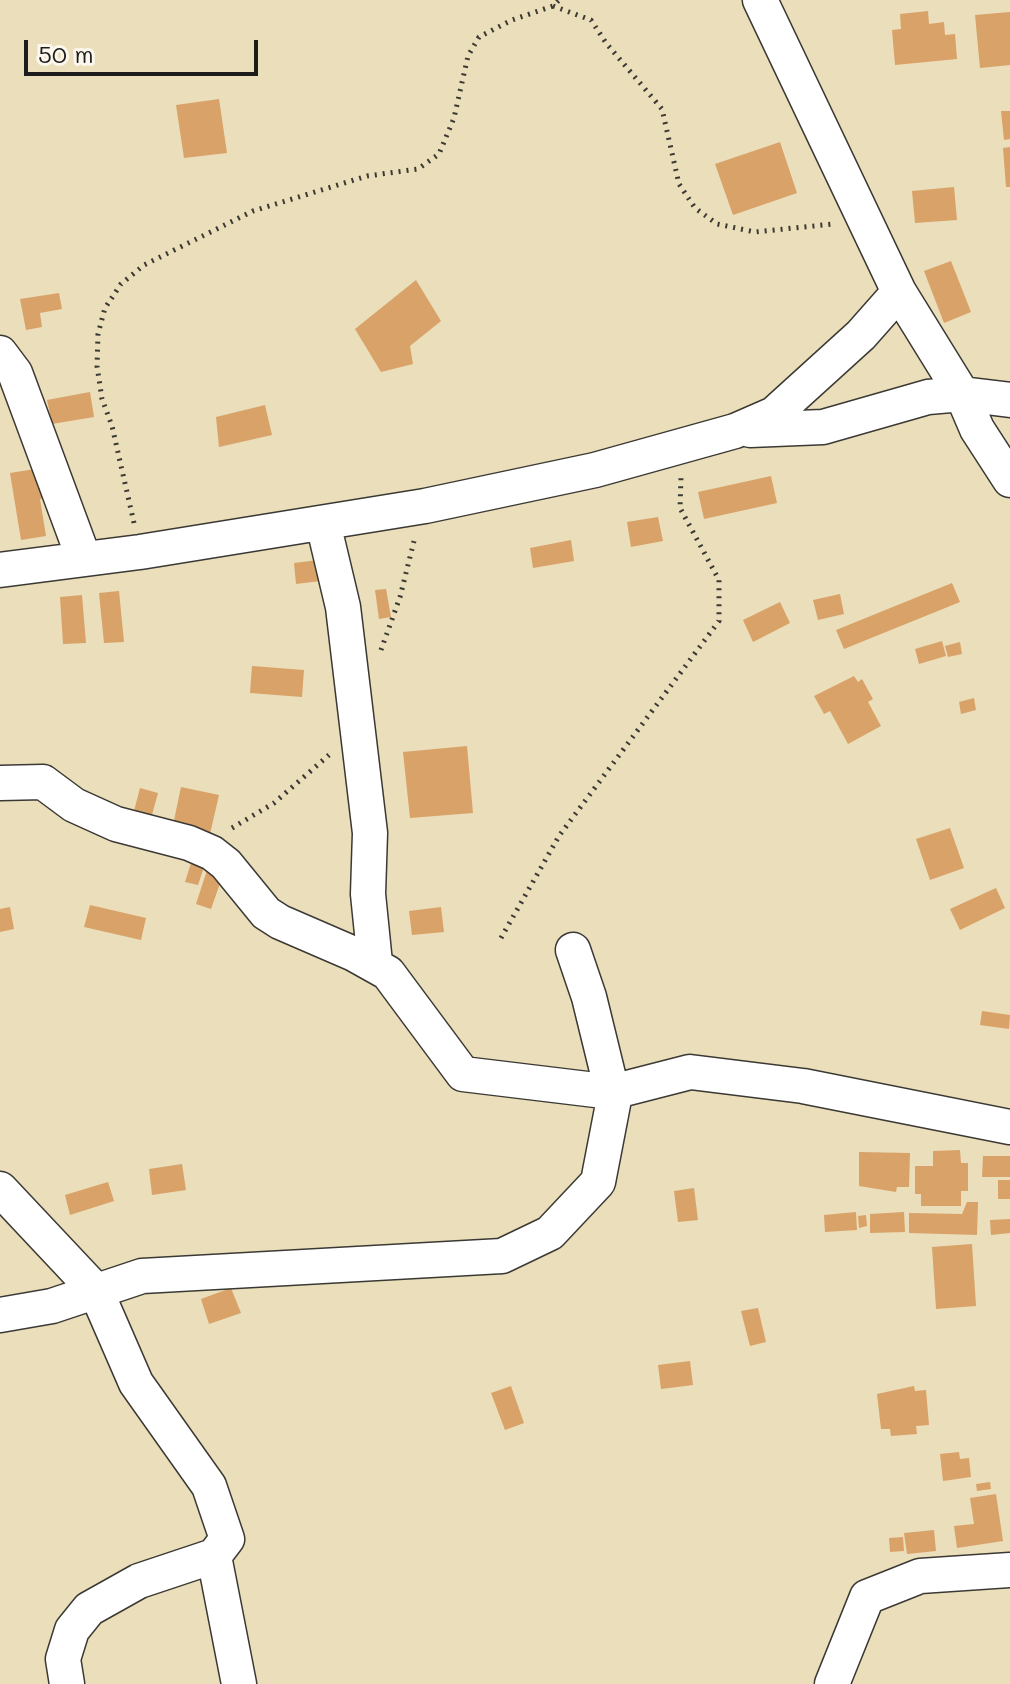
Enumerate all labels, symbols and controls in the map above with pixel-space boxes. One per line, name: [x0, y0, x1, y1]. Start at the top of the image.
scale bar: [28, 24, 262, 74]
text: 50 m: [38, 38, 94, 69]

